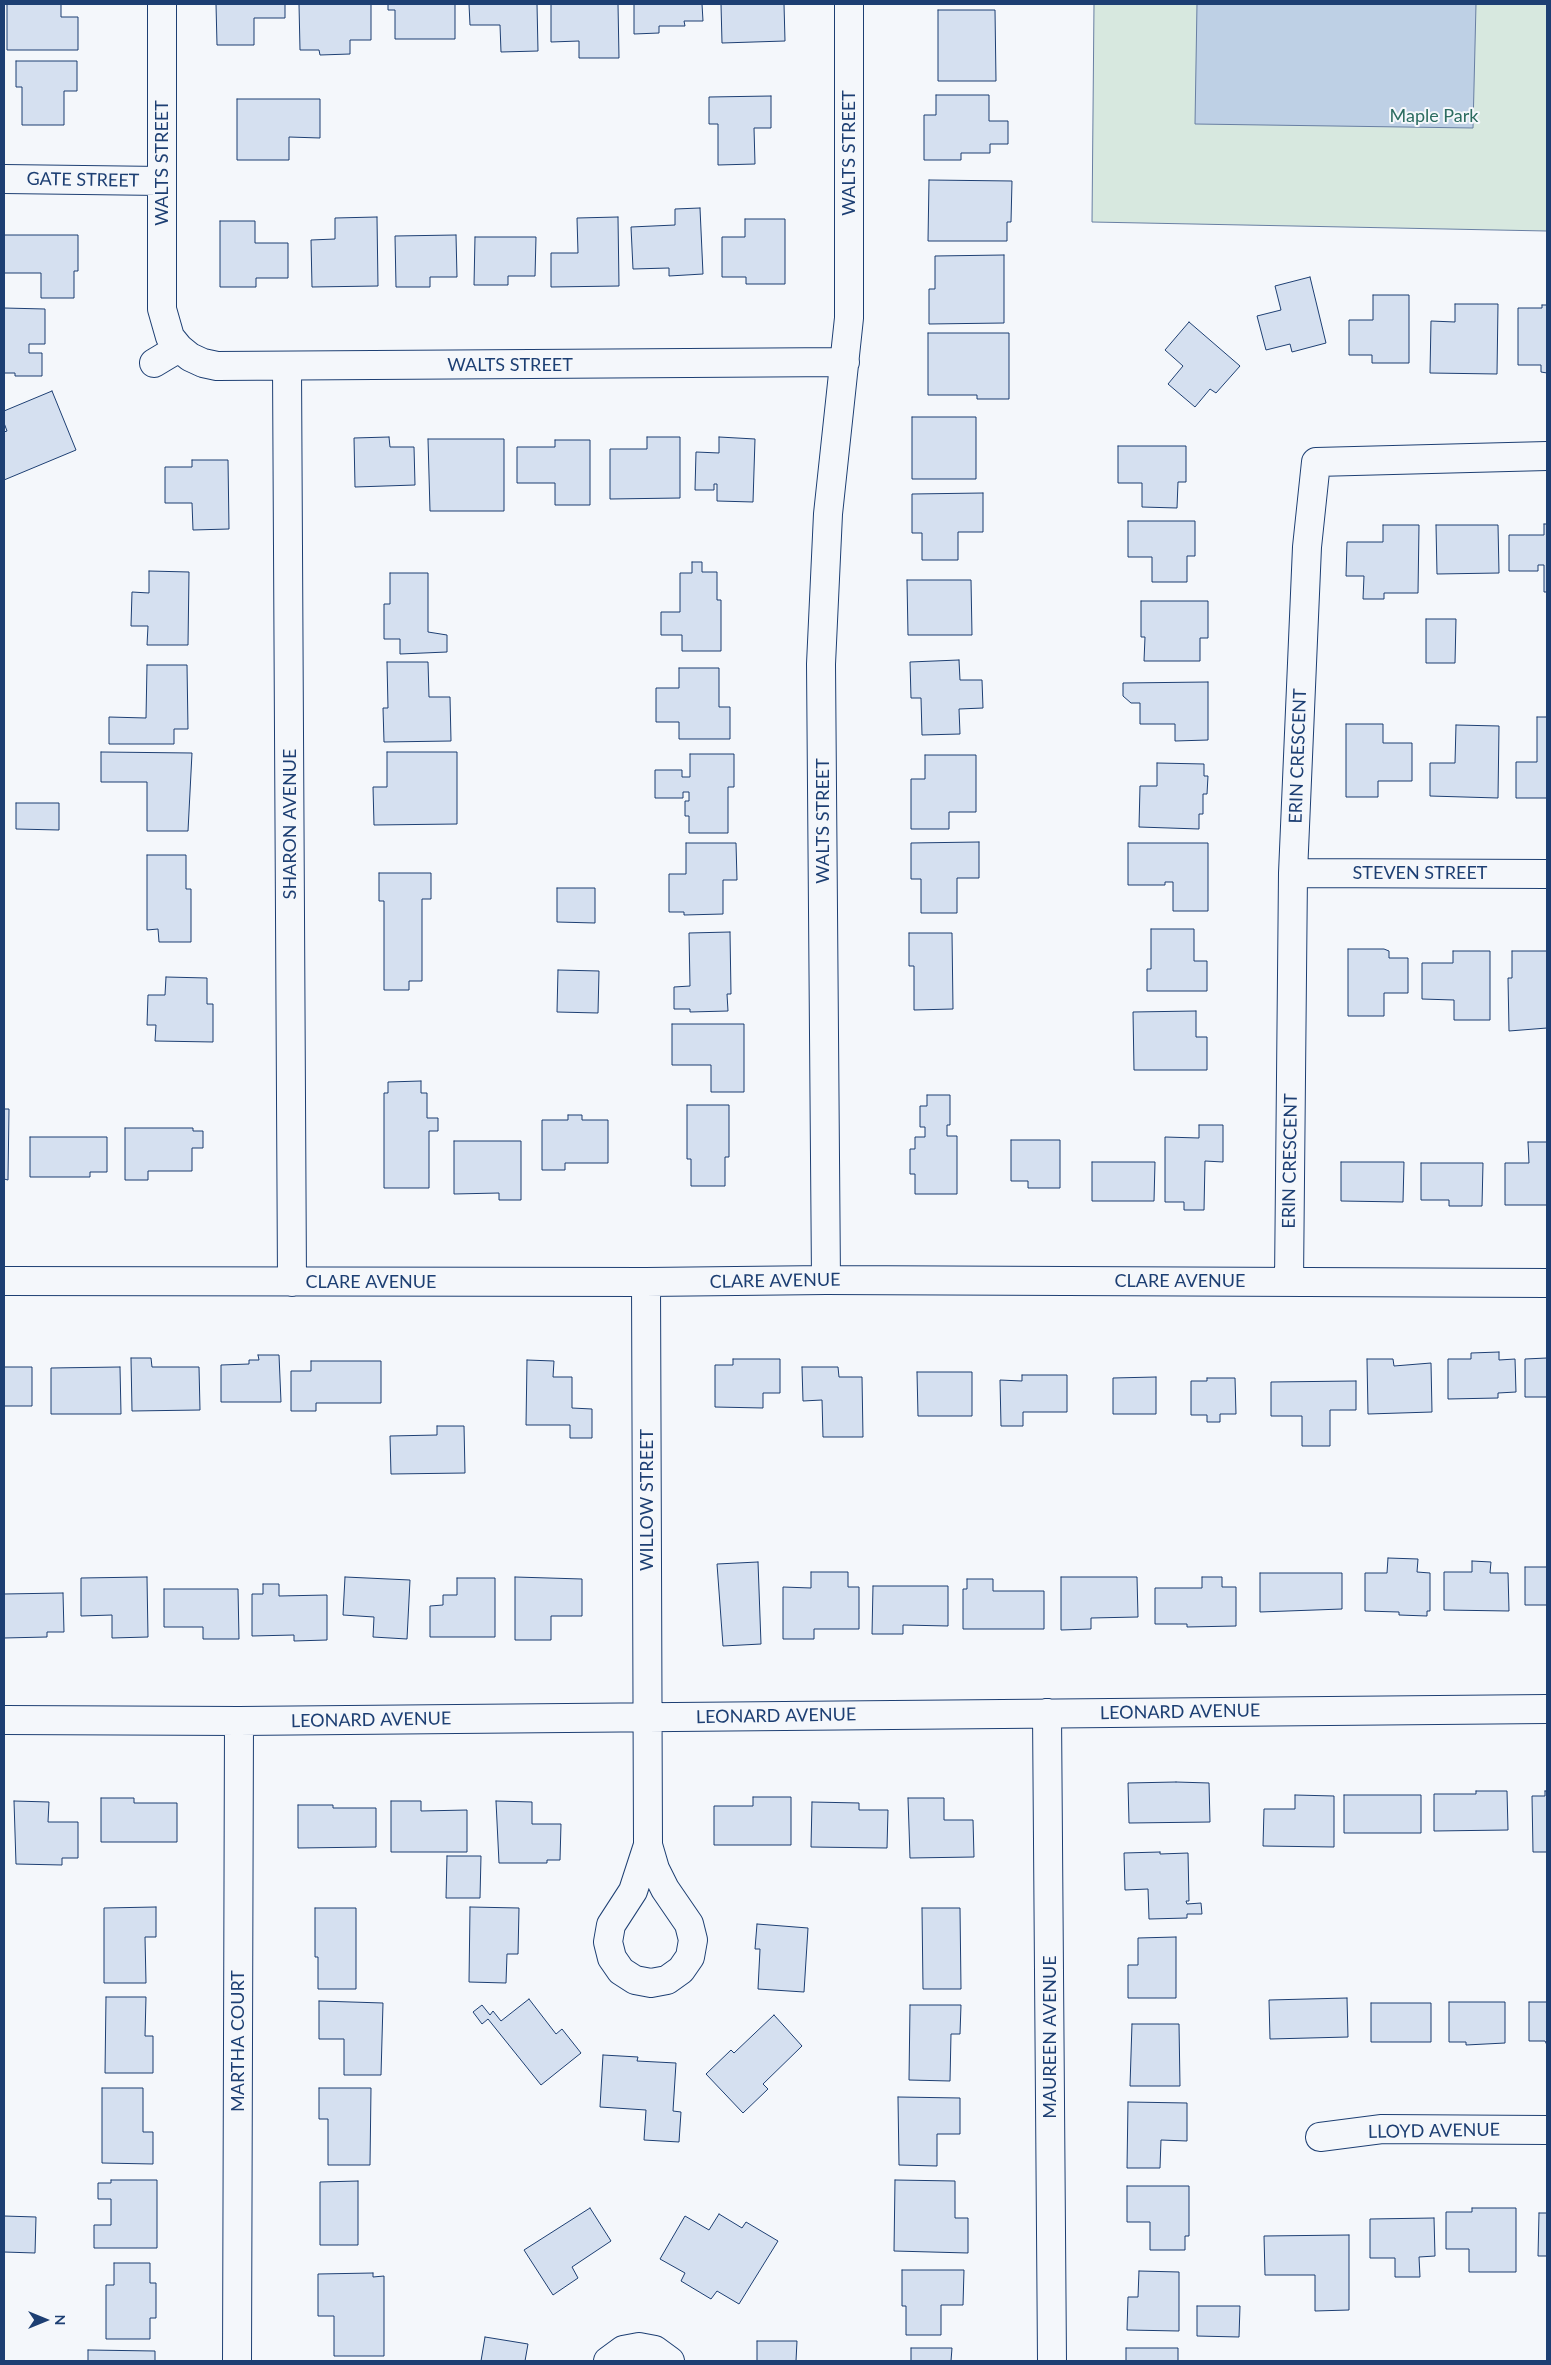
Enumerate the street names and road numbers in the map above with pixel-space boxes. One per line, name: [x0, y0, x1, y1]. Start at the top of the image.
street label: WALTS STREET: [838, 90, 860, 216]
street label: WALTS STREET: [151, 100, 173, 226]
street label: GATE STREET: [26, 168, 140, 192]
street label: WALTS STREET: [447, 354, 573, 376]
street label: ERIN CRESCENT: [1285, 688, 1311, 824]
street label: SHARON AVENUE: [279, 749, 301, 899]
street label: WALTS STREET: [812, 758, 834, 884]
street label: STEVEN STREET: [1353, 862, 1487, 884]
street label: ERIN CRESCENT: [1278, 1093, 1302, 1229]
street label: CLARE AVENUE: [709, 1269, 841, 1293]
street label: CLARE AVENUE: [1115, 1270, 1245, 1292]
street label: CLARE AVENUE: [306, 1271, 436, 1293]
street label: WILLOW STREET: [636, 1429, 658, 1571]
street label: LEONARD AVENUE: [1100, 1700, 1260, 1724]
street label: LEONARD AVENUE: [696, 1704, 856, 1728]
street label: LEONARD AVENUE: [291, 1708, 451, 1732]
street label: MAUREEN AVENUE: [1039, 1955, 1061, 2119]
street label: MARTHA COURT: [227, 1970, 249, 2112]
street label: LLOYD AVENUE: [1368, 2119, 1500, 2143]

